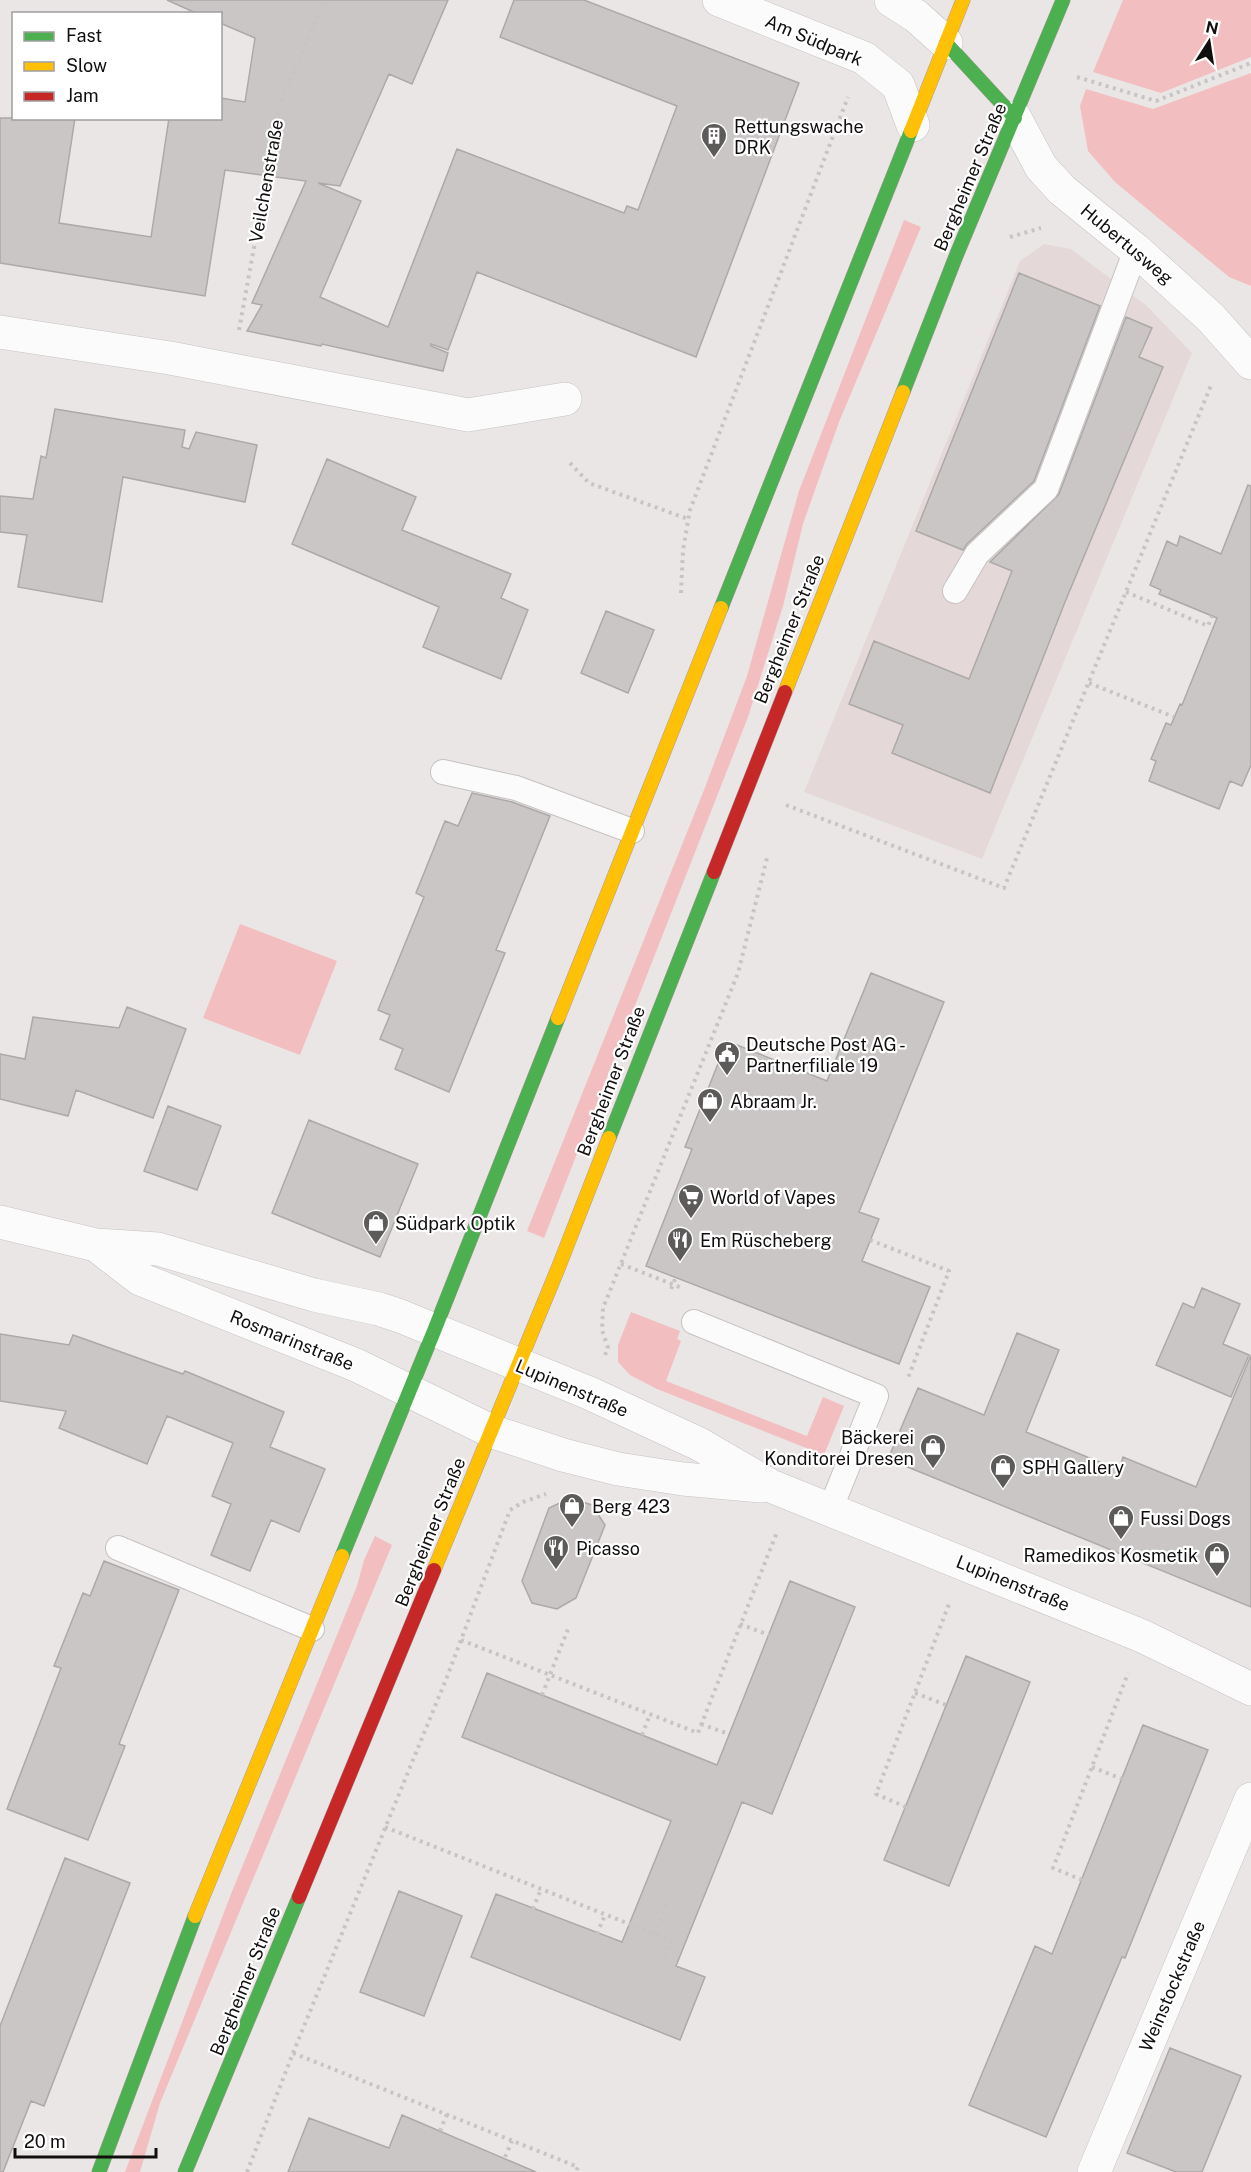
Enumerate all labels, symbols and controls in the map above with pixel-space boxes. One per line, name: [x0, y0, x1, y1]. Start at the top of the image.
street label: Am Südpark: [762, 10, 866, 70]
legend: [12, 12, 222, 120]
north arrow: [1179, 12, 1239, 72]
text: N: [1204, 17, 1220, 38]
text: Fast: [66, 25, 102, 46]
text: Slow: [66, 55, 107, 76]
text: Jam: [66, 85, 99, 106]
street label: Bergheimer Straße: [929, 100, 1011, 254]
place label: Rettungswache DRK: [734, 116, 864, 158]
street label: Veilchenstraße: [245, 118, 287, 244]
building icon: Rettungswache DRK: [699, 121, 729, 159]
street label: Hubertusweg: [1077, 199, 1177, 289]
street label: Bergheimer Straße: [750, 551, 828, 707]
street label: Bergheimer Straße: [573, 1003, 649, 1159]
place label: Deutsche Post AG - Partnerfiliale 19: [746, 1034, 906, 1076]
public building icon: Deutsche Post AG - Partnerfiliale 19: [712, 1039, 742, 1077]
shop icon: Abraam Jr.: [695, 1086, 725, 1124]
place label: Abraam Jr.: [730, 1091, 817, 1112]
supermarket icon: World of Vapes: [676, 1182, 706, 1220]
place label: World of Vapes: [710, 1187, 836, 1208]
shop icon: Südpark Optik: [361, 1208, 391, 1246]
place label: Südpark Optik: [395, 1213, 516, 1234]
restaurant icon: Em Rüscheberg: [665, 1225, 695, 1263]
place label: Em Rüscheberg: [700, 1230, 832, 1251]
street label: Rosmarinstraße: [227, 1306, 357, 1374]
street label: Lupinenstraße: [512, 1355, 632, 1421]
place label: Bäckerei Konditorei Dresen: [764, 1427, 914, 1469]
shop icon: Bäckerei Konditorei Dresen: [918, 1432, 948, 1470]
shop icon: SPH Gallery: [988, 1452, 1018, 1490]
street label: Bergheimer Straße: [391, 1454, 469, 1610]
place label: SPH Gallery: [1022, 1457, 1124, 1478]
shop icon: Berg 423: [557, 1491, 587, 1529]
place label: Berg 423: [592, 1496, 670, 1517]
shop icon: Fussi Dogs: [1106, 1503, 1136, 1541]
place label: Fussi Dogs: [1140, 1508, 1231, 1529]
restaurant icon: Picasso: [541, 1533, 571, 1571]
place label: Picasso: [576, 1538, 640, 1559]
shop icon: Ramedikos Kosmetik: [1202, 1540, 1232, 1578]
place label: Ramedikos Kosmetik: [1024, 1545, 1198, 1566]
street label: Lupinenstraße: [953, 1551, 1073, 1615]
street label: Bergheimer Straße: [206, 1903, 284, 2059]
street label: Weinstockstraße: [1135, 1917, 1209, 2055]
scale bar: [15, 2121, 156, 2159]
text: 20 m: [24, 2131, 66, 2152]

